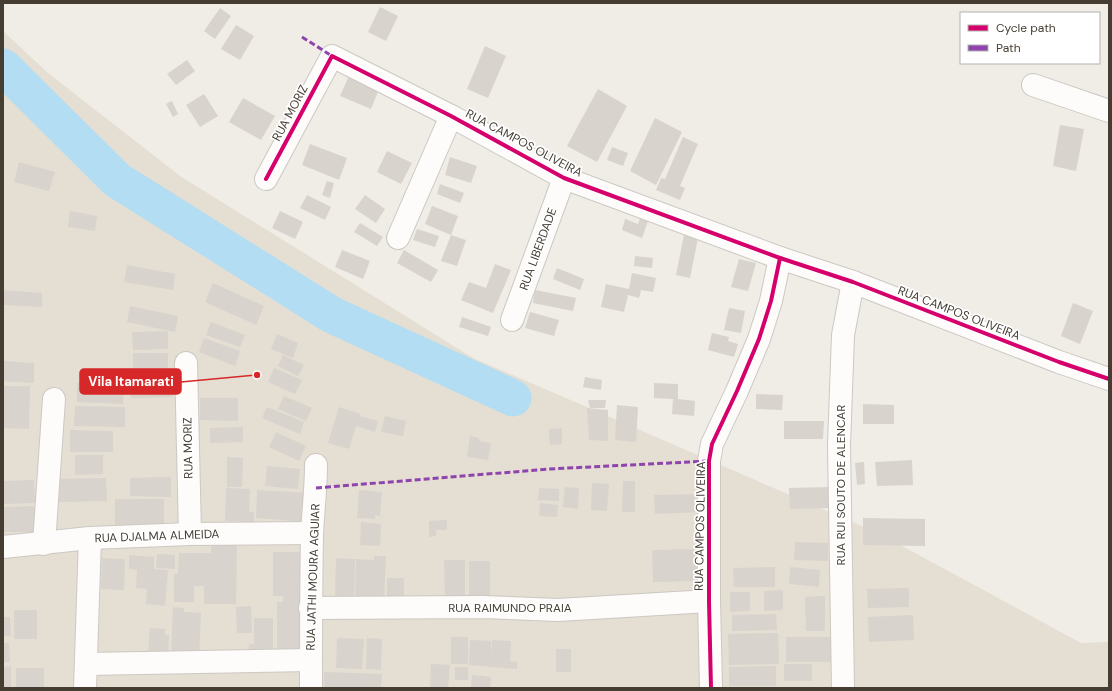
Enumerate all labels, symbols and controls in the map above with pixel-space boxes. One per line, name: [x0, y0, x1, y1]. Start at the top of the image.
legend: [960, 12, 1100, 64]
text: Cycle path: [996, 20, 1056, 36]
text: Path: [996, 40, 1021, 56]
street label: RUA MORIZ: [268, 82, 312, 144]
street label: RUA CAMPOS OLIVEIRA: [463, 105, 585, 181]
street label: RUA LIBERDADE: [516, 205, 560, 292]
street label: RUA CAMPOS OLIVEIRA: [896, 282, 1022, 344]
callout: Vila Itamarati: [80, 369, 181, 394]
text: Vila Itamarati: [88, 373, 174, 390]
street label: RUA RUI SOUTO DE ALENCAR: [833, 405, 849, 565]
street label: RUA MORIZ: [179, 417, 197, 479]
street label: RUA CAMPOS OLIVEIRA: [691, 461, 709, 591]
street label: RUA JATHI MOURA AGUIAR: [302, 503, 324, 651]
street label: RUA DJALMA ALMEIDA: [94, 526, 220, 546]
street label: RUA RAIMUNDO PRAIA: [448, 600, 572, 616]

